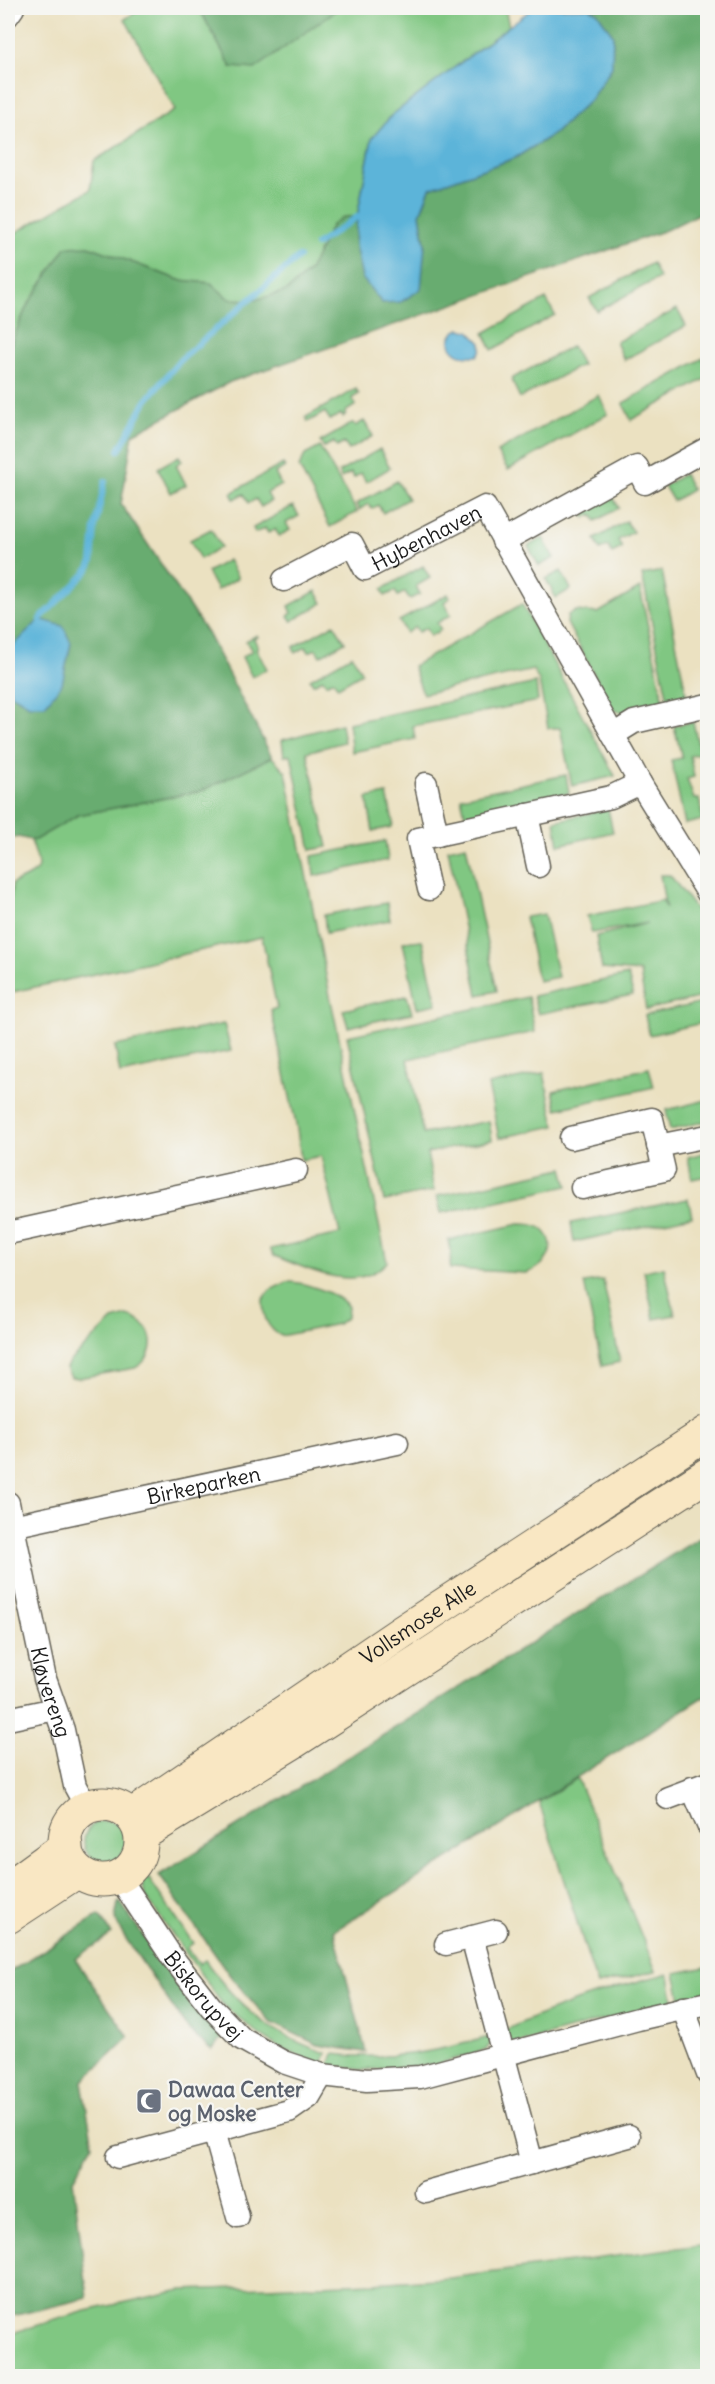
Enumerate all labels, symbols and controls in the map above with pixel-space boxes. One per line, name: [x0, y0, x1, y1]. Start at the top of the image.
street label: Hybenhaven: [367, 498, 486, 577]
street label: Birkeparken: [144, 1459, 263, 1510]
street label: Vollsmose Alle: [354, 1574, 481, 1670]
street label: Kløvereng: [25, 1644, 78, 1740]
street label: Biskorupvej: [158, 1945, 249, 2046]
place label: Dawaa Center og Moske: [168, 2076, 304, 2127]
mosque icon: Dawaa Center og Moske: [134, 2086, 164, 2116]

